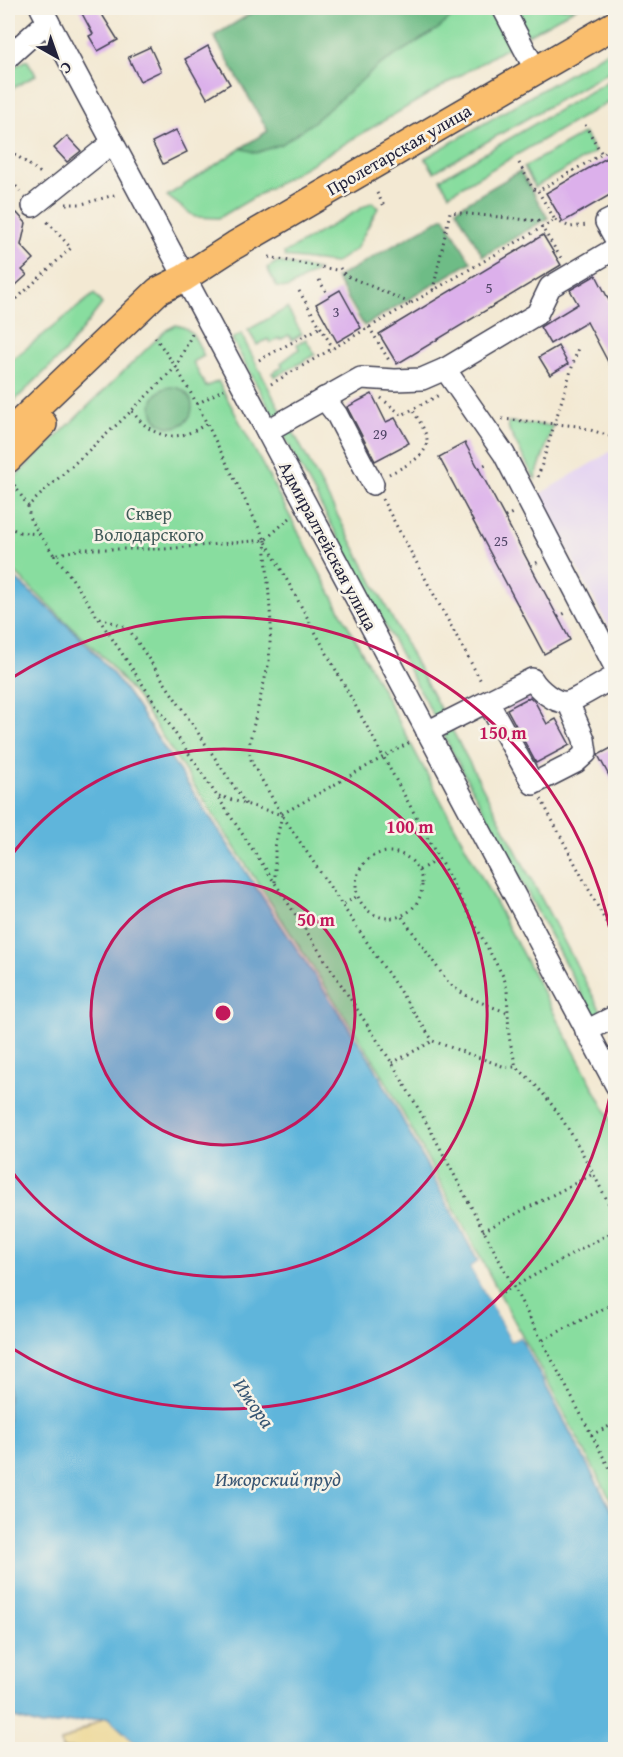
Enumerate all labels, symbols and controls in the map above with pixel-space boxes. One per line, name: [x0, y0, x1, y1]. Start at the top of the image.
north arrow: [27, 27, 87, 87]
text: С: [55, 56, 78, 81]
street label: Пролетарская улица: [321, 97, 477, 202]
house number: 5: [485, 277, 493, 298]
house number: 3: [332, 301, 340, 322]
house number: 29: [373, 423, 387, 444]
street label: Адмиралтейская улица: [272, 456, 385, 635]
park label: Сквер Володарского: [94, 500, 204, 548]
house number: 25: [494, 530, 508, 551]
text: 150 m: [479, 719, 527, 746]
text: 100 m: [386, 813, 434, 840]
text: 50 m: [297, 906, 336, 933]
centre of rings: [213, 1003, 233, 1023]
water label: Ижора: [227, 1372, 283, 1434]
water label: Ижорский пруд: [215, 1464, 341, 1493]

